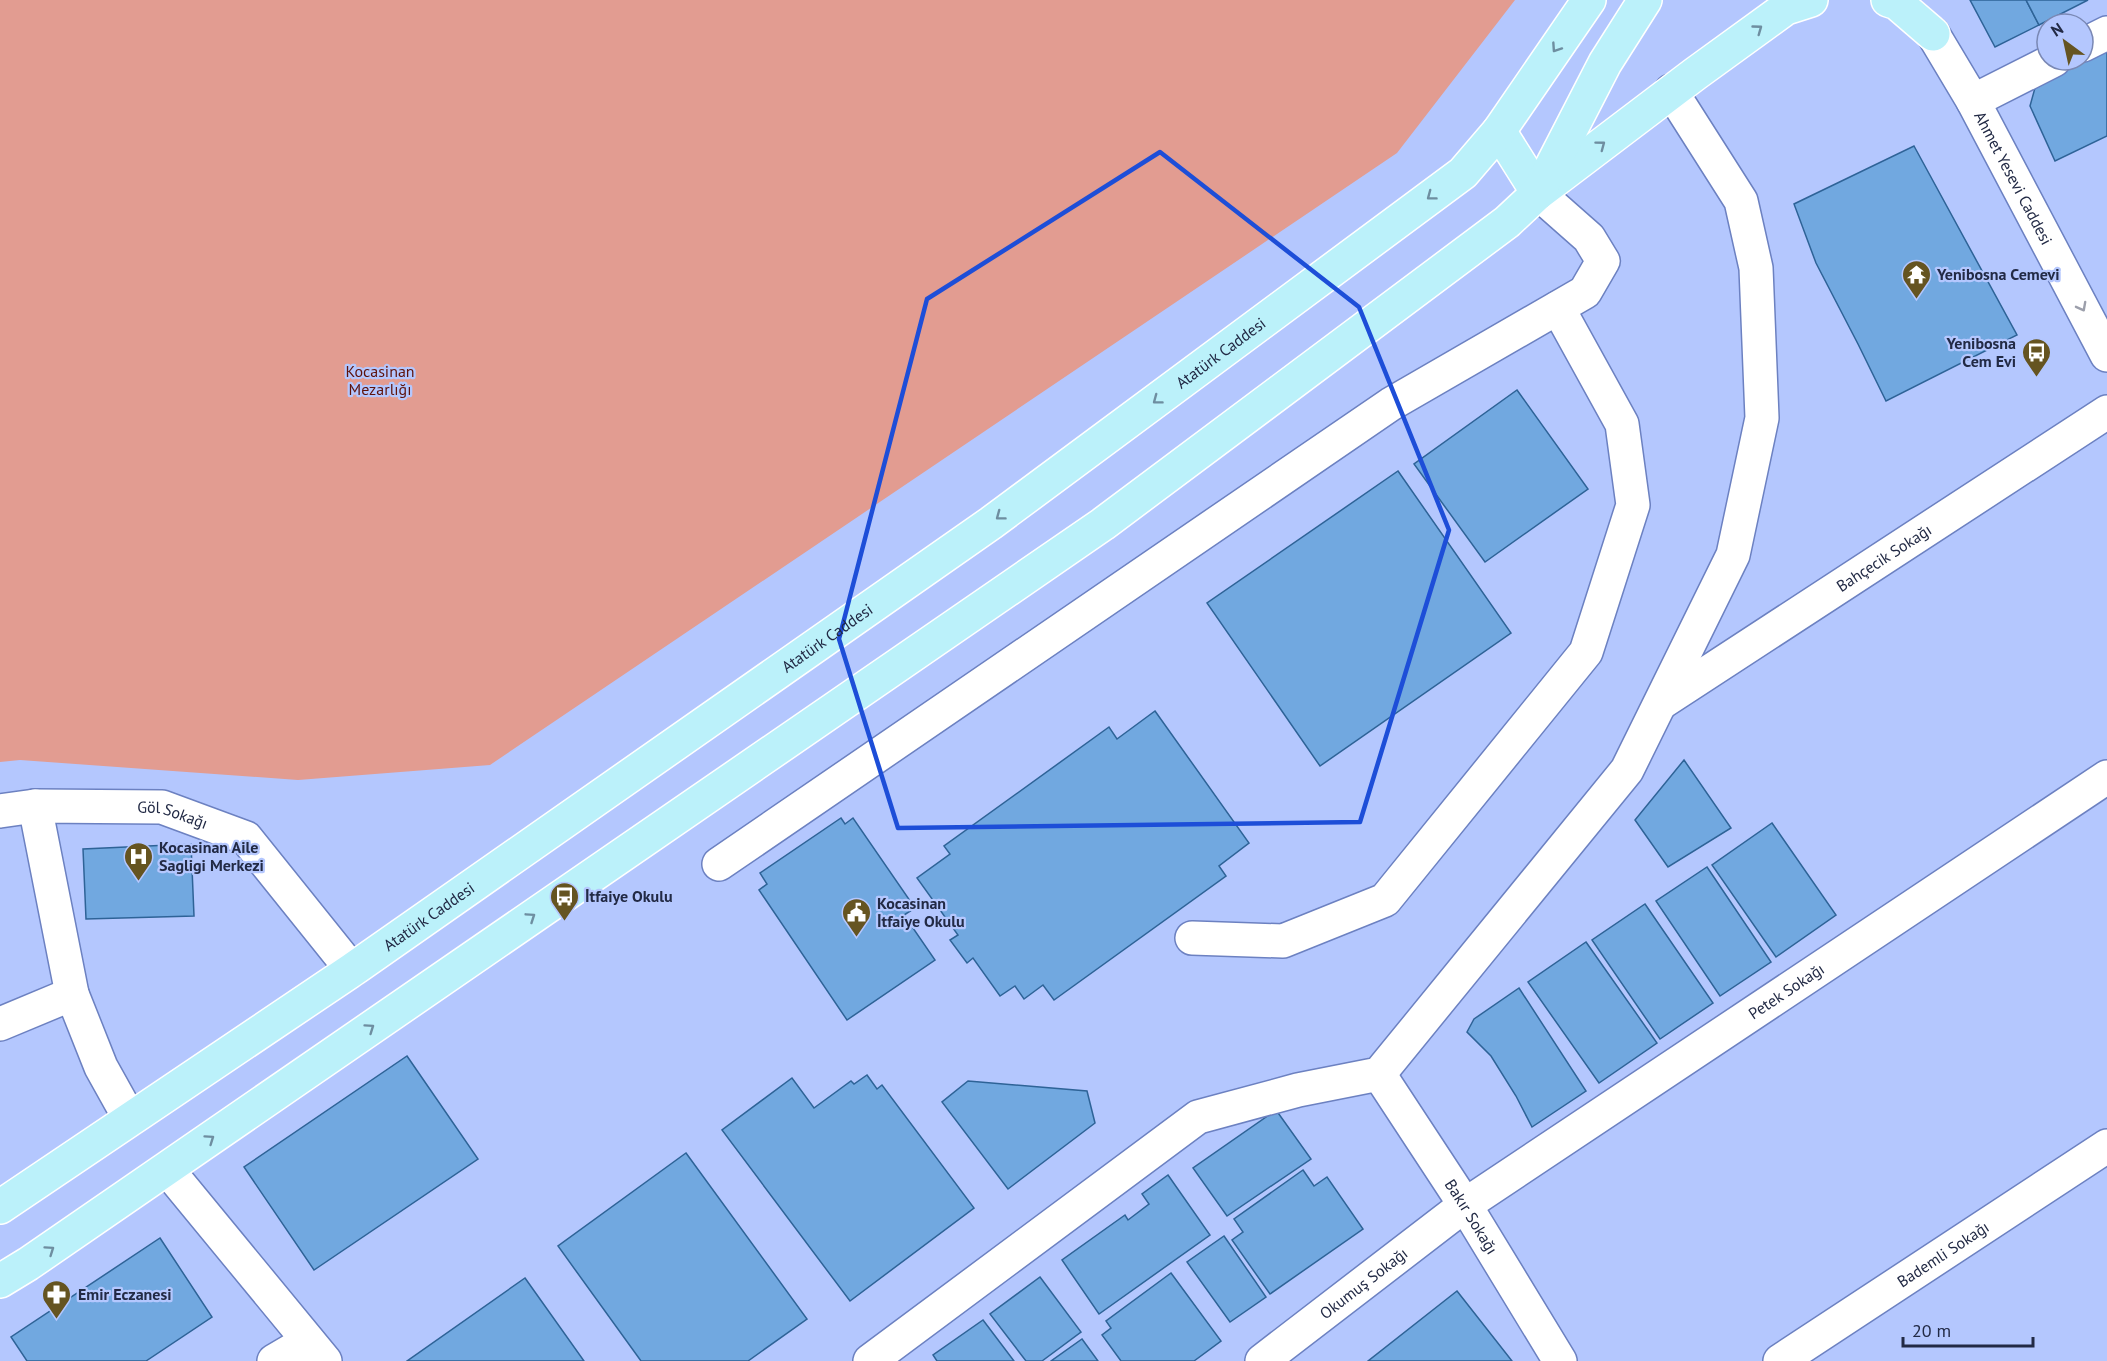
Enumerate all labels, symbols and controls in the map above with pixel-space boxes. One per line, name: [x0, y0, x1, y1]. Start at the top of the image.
north arrow: [2035, 12, 2095, 72]
text: N: [2047, 18, 2067, 41]
one-way arrow: [1752, 25, 1763, 36]
one-way arrow: [1552, 42, 1563, 53]
street label: Ahmet Yesevi Caddesi: [1970, 108, 2057, 248]
one-way arrow: [1595, 141, 1606, 152]
one-way arrow: [1427, 189, 1438, 200]
temple icon: Yenibosna Cemevi: [1900, 258, 1932, 300]
place label: Yenibosna Cemevi: [1936, 264, 2060, 284]
one-way arrow: [2074, 301, 2086, 312]
street label: Atatürk Caddesi: [1172, 313, 1269, 393]
place label: Yenibosna Cem Evi: [1945, 333, 2016, 371]
bus stop icon: Yenibosna Cem Evi: [2021, 336, 2053, 378]
park label: Kocasinan Mezarlığı: [345, 361, 415, 399]
one-way arrow: [1152, 393, 1163, 404]
one-way arrow: [996, 509, 1007, 520]
street label: Bahçecik Sokağı: [1832, 519, 1935, 596]
street label: Atatürk Caddesi: [778, 599, 876, 677]
street label: Göl Sokağı: [137, 797, 211, 833]
place label: Kocasinan Aile Sagligi Merkezi: [159, 837, 264, 875]
hospital icon: Kocasinan Aile Sagligi Merkezi: [122, 840, 154, 882]
street label: Atatürk Caddesi: [379, 878, 478, 955]
bus stop icon: İtfaiye Okulu: [548, 880, 580, 922]
place label: İtfaiye Okulu: [585, 886, 673, 906]
place label: Kocasinan İtfaiye Okulu: [877, 893, 965, 931]
public building icon: Kocasinan İtfaiye Okulu: [840, 896, 872, 938]
one-way arrow: [524, 913, 535, 924]
street label: Petek Sokağı: [1744, 958, 1828, 1023]
one-way arrow: [364, 1024, 375, 1035]
one-way arrow: [203, 1135, 214, 1146]
street label: Bakır Sokağı: [1441, 1175, 1502, 1258]
street label: Bademli Sokağı: [1893, 1216, 1993, 1291]
street label: Okumuş Sokağı: [1316, 1243, 1411, 1323]
one-way arrow: [43, 1246, 54, 1257]
pharmacy icon: Emir Eczanesi: [41, 1278, 73, 1320]
place label: Emir Eczanesi: [78, 1284, 172, 1304]
scale bar: [1903, 1310, 2034, 1348]
text: 20 m: [1912, 1319, 1951, 1342]

